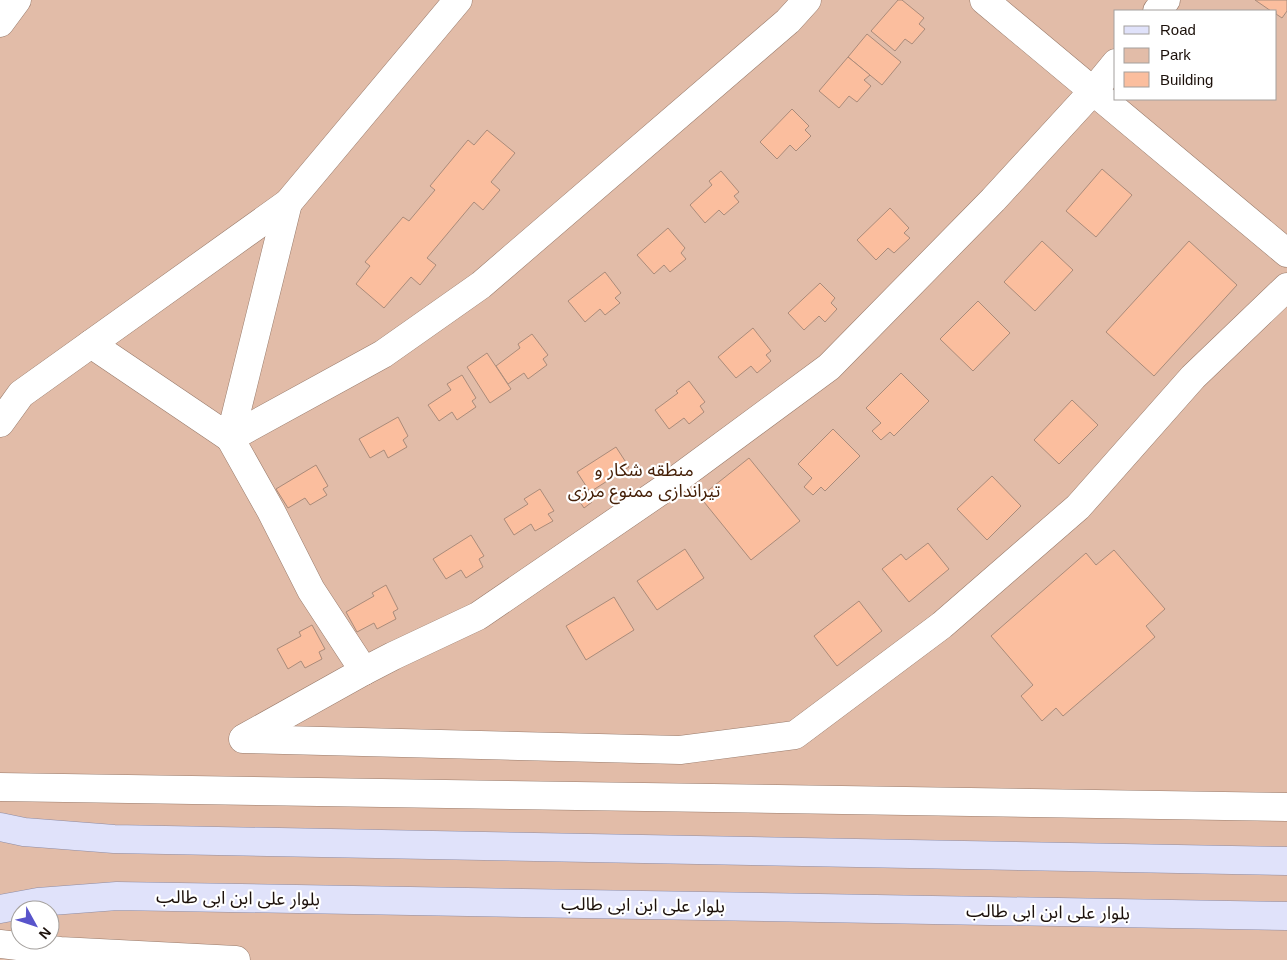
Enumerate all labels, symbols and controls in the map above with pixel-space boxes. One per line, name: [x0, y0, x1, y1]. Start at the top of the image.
legend: [1114, 10, 1277, 100]
text: Road: [1160, 21, 1196, 38]
text: Park: [1160, 46, 1191, 63]
text: Building: [1160, 71, 1213, 88]
park label: منطقه شکار و تیراندازی ممنوع مرزی: [568, 460, 720, 505]
street label: بلوار علی ابن ابی طالب: [156, 887, 320, 910]
street label: بلوار علی ابن ابی طالب: [561, 894, 725, 917]
north arrow: [10, 900, 60, 950]
street label: بلوار علی ابن ابی طالب: [966, 901, 1130, 924]
text: N: [36, 924, 54, 942]

